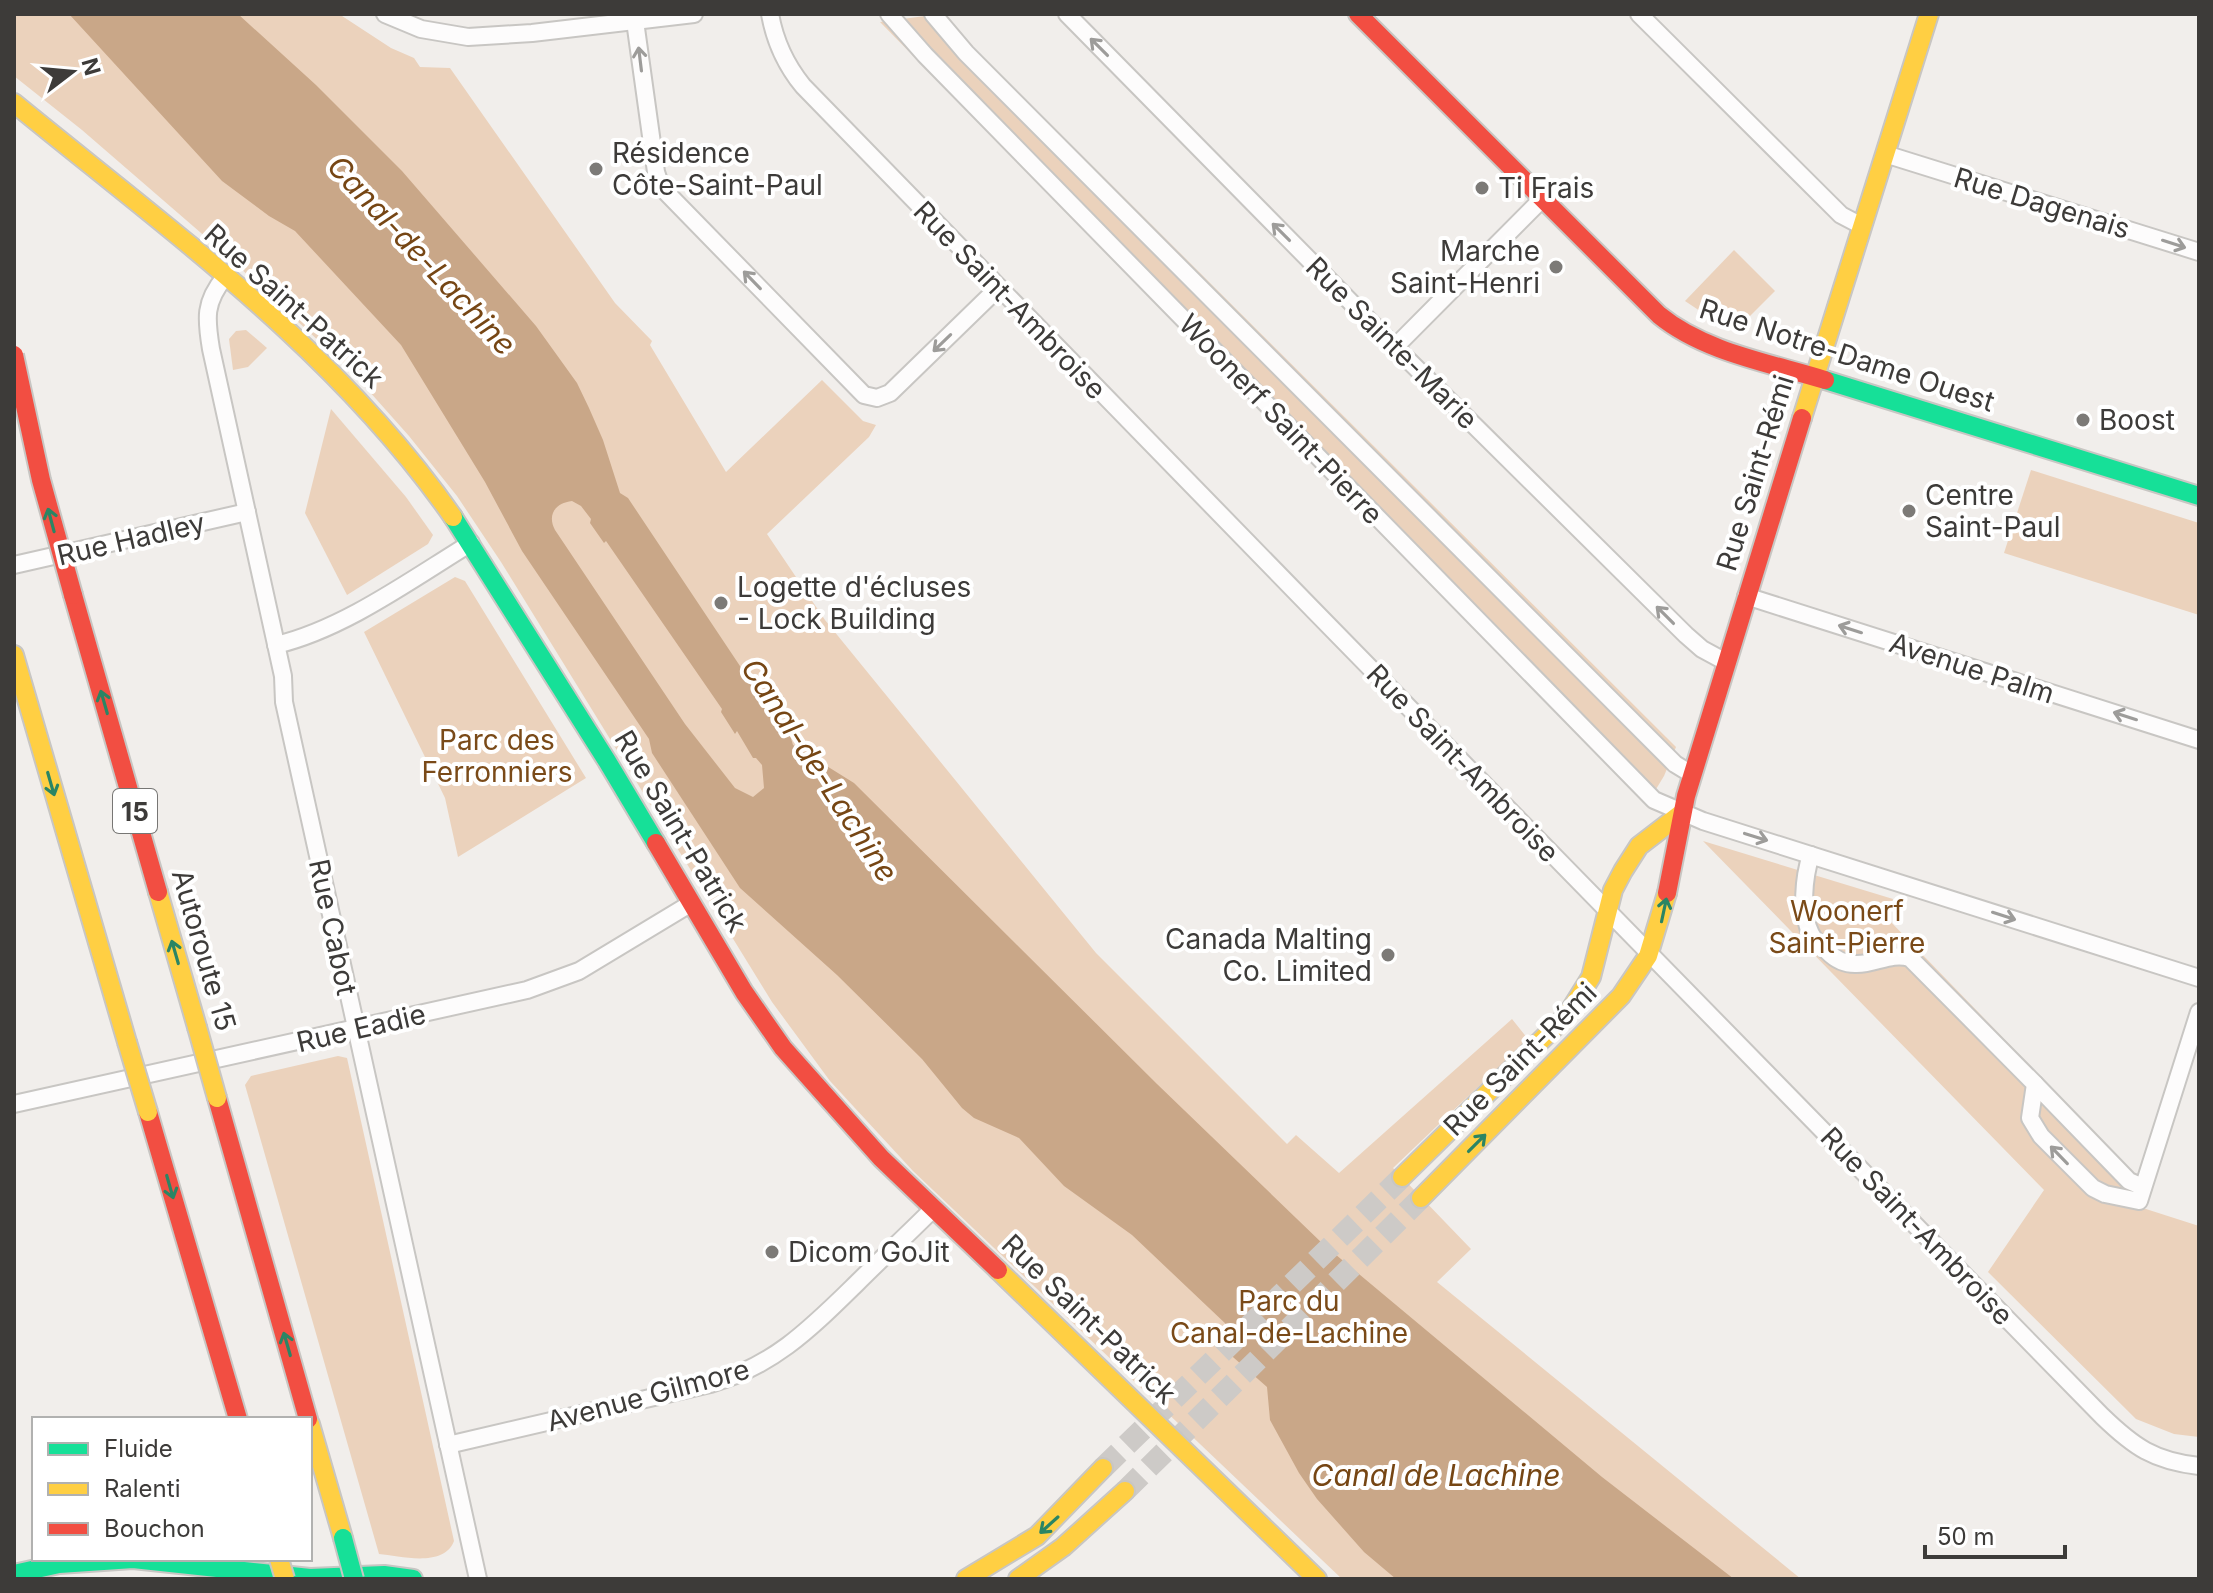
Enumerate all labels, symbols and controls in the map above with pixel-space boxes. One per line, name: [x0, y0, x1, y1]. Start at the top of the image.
north arrow: [32, 32, 112, 112]
one-way arrow: [1090, 38, 1109, 57]
one-way arrow: [632, 47, 647, 72]
text: N: [76, 55, 106, 78]
place label: Résidence Côte-Saint-Paul: [612, 136, 823, 202]
water label: Canal-de-Lachine: [320, 148, 524, 362]
marker: Résidence Côte-Saint-Paul: [587, 160, 605, 178]
street label: Rue Dagenais: [1950, 160, 2134, 246]
place label: Ti Frais: [1498, 171, 1594, 205]
marker: Ti Frais: [1473, 179, 1491, 197]
street label: Rue Saint-Ambroise: [907, 194, 1113, 406]
street label: Rue Saint-Patrick: [197, 217, 391, 395]
one-way arrow: [1272, 222, 1291, 242]
place label: Marche Saint-Henri: [1390, 234, 1540, 300]
one-way arrow: [2161, 238, 2186, 253]
street label: Rue Sainte-Marie: [1299, 250, 1485, 436]
marker: Marche Saint-Henri: [1547, 258, 1565, 276]
one-way arrow: [742, 270, 761, 290]
street label: Rue Notre-Dame Ouest: [1695, 291, 1999, 419]
street label: Woonerf Saint-Pierre: [1172, 307, 1390, 531]
one-way arrow: [933, 333, 952, 352]
street label: Rue Saint-Rémi: [1709, 371, 1801, 575]
place label: Boost: [2099, 403, 2175, 437]
marker: Boost: [2074, 411, 2092, 429]
place label: Centre Saint-Paul: [1925, 478, 2060, 544]
marker: Centre Saint-Paul: [1900, 502, 1918, 520]
street label: Rue Hadley: [54, 505, 208, 573]
one-way arrow: [43, 508, 58, 534]
place label: Logette d'écluses - Lock Building: [737, 570, 971, 636]
marker: Logette d'écluses - Lock Building: [712, 594, 730, 612]
one-way arrow: [1655, 605, 1675, 624]
one-way arrow: [1838, 621, 1863, 635]
street label: Avenue Palm: [1885, 625, 2059, 711]
water label: Canal-de-Lachine: [734, 651, 906, 889]
street label: Rue Saint-Ambroise: [1360, 657, 1566, 869]
one-way arrow: [95, 690, 110, 716]
one-way arrow: [2112, 708, 2138, 723]
park label: Parc des Ferronniers: [421, 723, 573, 789]
street label: Rue Saint-Patrick: [607, 724, 755, 938]
one-way arrow: [44, 770, 59, 796]
road number: 15: [113, 789, 157, 833]
one-way arrow: [1743, 831, 1768, 846]
street label: Rue Cabot: [302, 856, 364, 998]
street label: Autoroute 15: [165, 865, 243, 1035]
park label: Woonerf Saint-Pierre: [1769, 894, 1925, 960]
one-way arrow: [1657, 897, 1672, 923]
one-way arrow: [1991, 909, 2016, 924]
place label: Canada Malting Co. Limited: [1165, 922, 1372, 988]
one-way arrow: [167, 940, 181, 965]
marker: Canada Malting Co. Limited: [1379, 946, 1397, 964]
street label: Rue Saint-Rémi: [1436, 975, 1604, 1143]
street label: Rue Eadie: [293, 997, 429, 1059]
street label: Rue Saint-Ambroise: [1814, 1120, 2020, 1332]
one-way arrow: [1467, 1133, 1486, 1153]
one-way arrow: [2050, 1146, 2069, 1165]
one-way arrow: [164, 1174, 178, 1199]
street label: Rue Saint-Patrick: [995, 1227, 1183, 1411]
place label: Dicom GoJit: [788, 1235, 950, 1269]
marker: Dicom GoJit: [763, 1243, 781, 1261]
park label: Parc du Canal-de-Lachine: [1170, 1284, 1408, 1350]
one-way arrow: [279, 1332, 293, 1357]
street label: Avenue Gilmore: [543, 1352, 753, 1438]
legend: [32, 1417, 312, 1561]
text: Fluide: [104, 1434, 173, 1463]
water label: Canal de Lachine: [1312, 1457, 1560, 1493]
text: Ralenti: [104, 1474, 180, 1503]
scale bar: [1925, 1509, 2065, 1559]
text: Bouchon: [104, 1514, 205, 1543]
one-way arrow: [1039, 1515, 1059, 1534]
text: 50 m: [1937, 1522, 1995, 1551]

